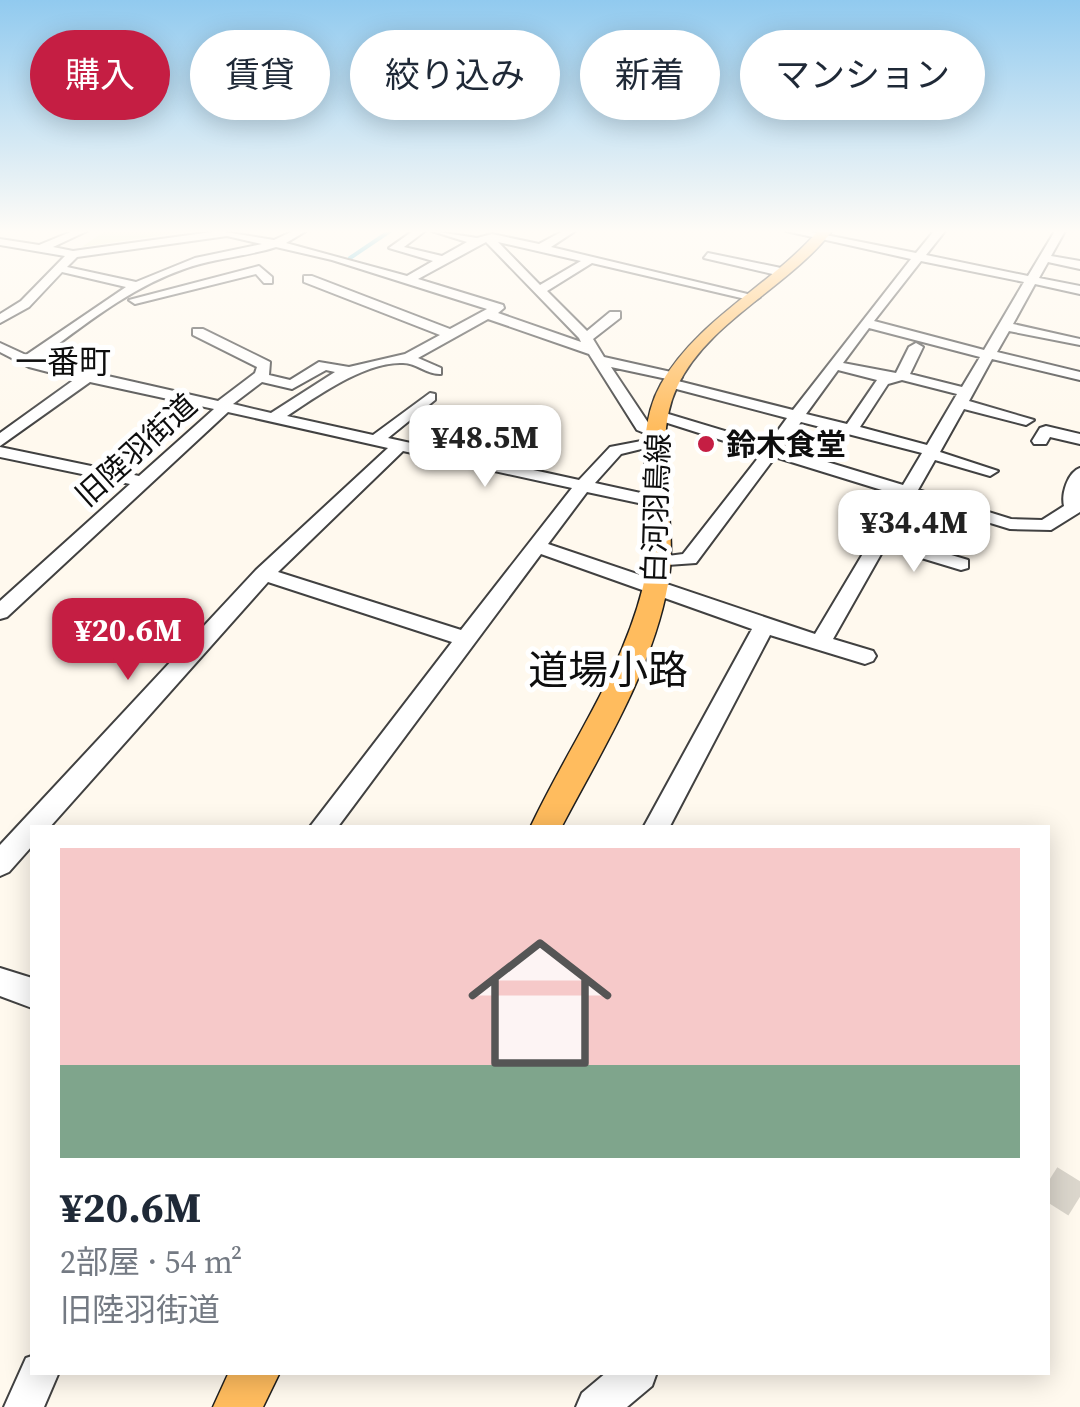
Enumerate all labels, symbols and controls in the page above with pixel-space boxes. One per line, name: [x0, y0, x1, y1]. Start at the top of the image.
chip: 購入: [30, 30, 170, 120]
chip: 賃貸: [190, 30, 330, 120]
chip: 絞り込み: [350, 30, 560, 120]
chip: 新着: [580, 30, 720, 120]
chip: マンション: [740, 30, 985, 120]
district label: 一番町: [15, 340, 111, 384]
street label: 旧陸羽街道: [67, 385, 205, 515]
pin: ¥48.5M: [404, 405, 566, 490]
text: ¥48.5M: [431, 415, 539, 459]
place label: 鈴木食堂: [726, 424, 846, 465]
street label: 白河羽鳥線: [633, 432, 679, 584]
marker: 鈴木食堂: [695, 433, 717, 455]
pin: ¥34.4M: [833, 490, 995, 575]
text: ¥34.4M: [860, 500, 968, 544]
pin: ¥20.6M: [47, 598, 209, 683]
text: ¥20.6M: [74, 608, 182, 652]
district label: 道場小路: [528, 643, 688, 697]
icon: home: [450, 913, 630, 1093]
text: ¥20.6M: [60, 1178, 201, 1236]
text: 2部屋 · 54 m²: [60, 1240, 242, 1284]
text: 旧陸羽街道: [60, 1288, 220, 1332]

